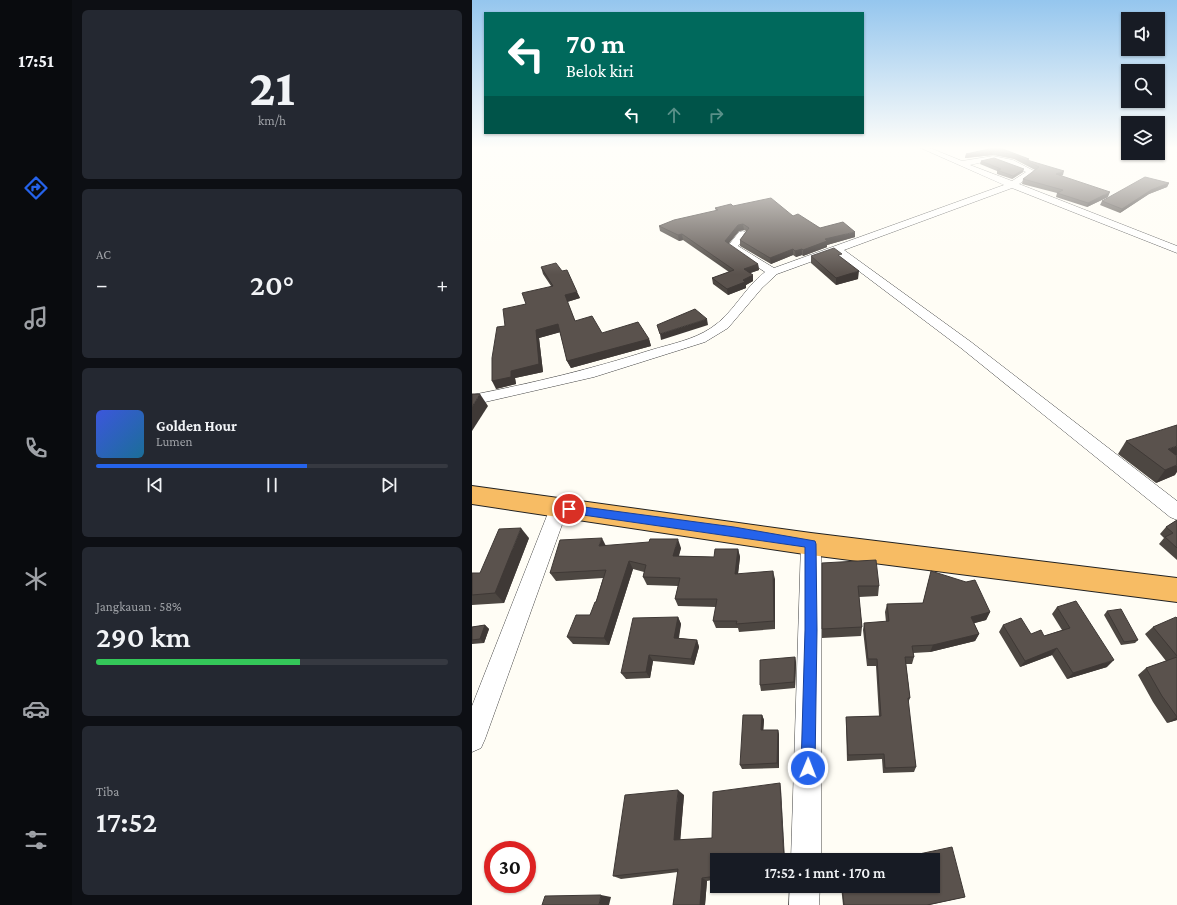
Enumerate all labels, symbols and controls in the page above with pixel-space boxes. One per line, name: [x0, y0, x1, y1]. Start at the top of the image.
map controls: [1121, 12, 1165, 160]
button: sound: [1121, 12, 1165, 56]
icon: left: [500, 28, 552, 80]
text: 70 m: [566, 28, 625, 59]
text: 17:51: [18, 51, 54, 71]
text: 21: [249, 58, 295, 116]
text: Belok kiri: [566, 61, 634, 81]
button: search: [1121, 64, 1165, 108]
icon: left: [621, 104, 643, 126]
icon: ahead: [663, 104, 685, 126]
icon: right: [705, 104, 727, 126]
text: km/h: [258, 113, 286, 128]
button: layers: [1121, 116, 1165, 160]
icon: directions: [22, 174, 50, 202]
text: AC: [96, 247, 111, 262]
text: 20°: [250, 268, 294, 301]
text: −: [96, 272, 108, 297]
text: +: [436, 272, 448, 297]
icon: music: [22, 304, 50, 332]
text: Golden Hour: [156, 418, 237, 434]
icon: phone: [22, 434, 50, 462]
text: Lumen: [156, 434, 192, 449]
icon: previous: [144, 474, 166, 496]
icon: pause: [261, 474, 283, 496]
icon: next: [378, 474, 400, 496]
pin: [552, 492, 586, 526]
icon: arrive: [558, 498, 580, 520]
icon: climate: [22, 565, 50, 593]
text: Jangkauan · 58%: [96, 599, 182, 614]
text: 290 km: [96, 620, 191, 653]
icon: car: [22, 695, 50, 723]
position arrow: [787, 747, 829, 789]
text: Tiba: [96, 784, 119, 799]
text: 17:52: [96, 805, 157, 838]
icon: filters: [22, 826, 50, 854]
speed limit sign: 30: [484, 841, 536, 893]
text: 17:52 · 1 mnt · 170 m: [765, 865, 885, 881]

